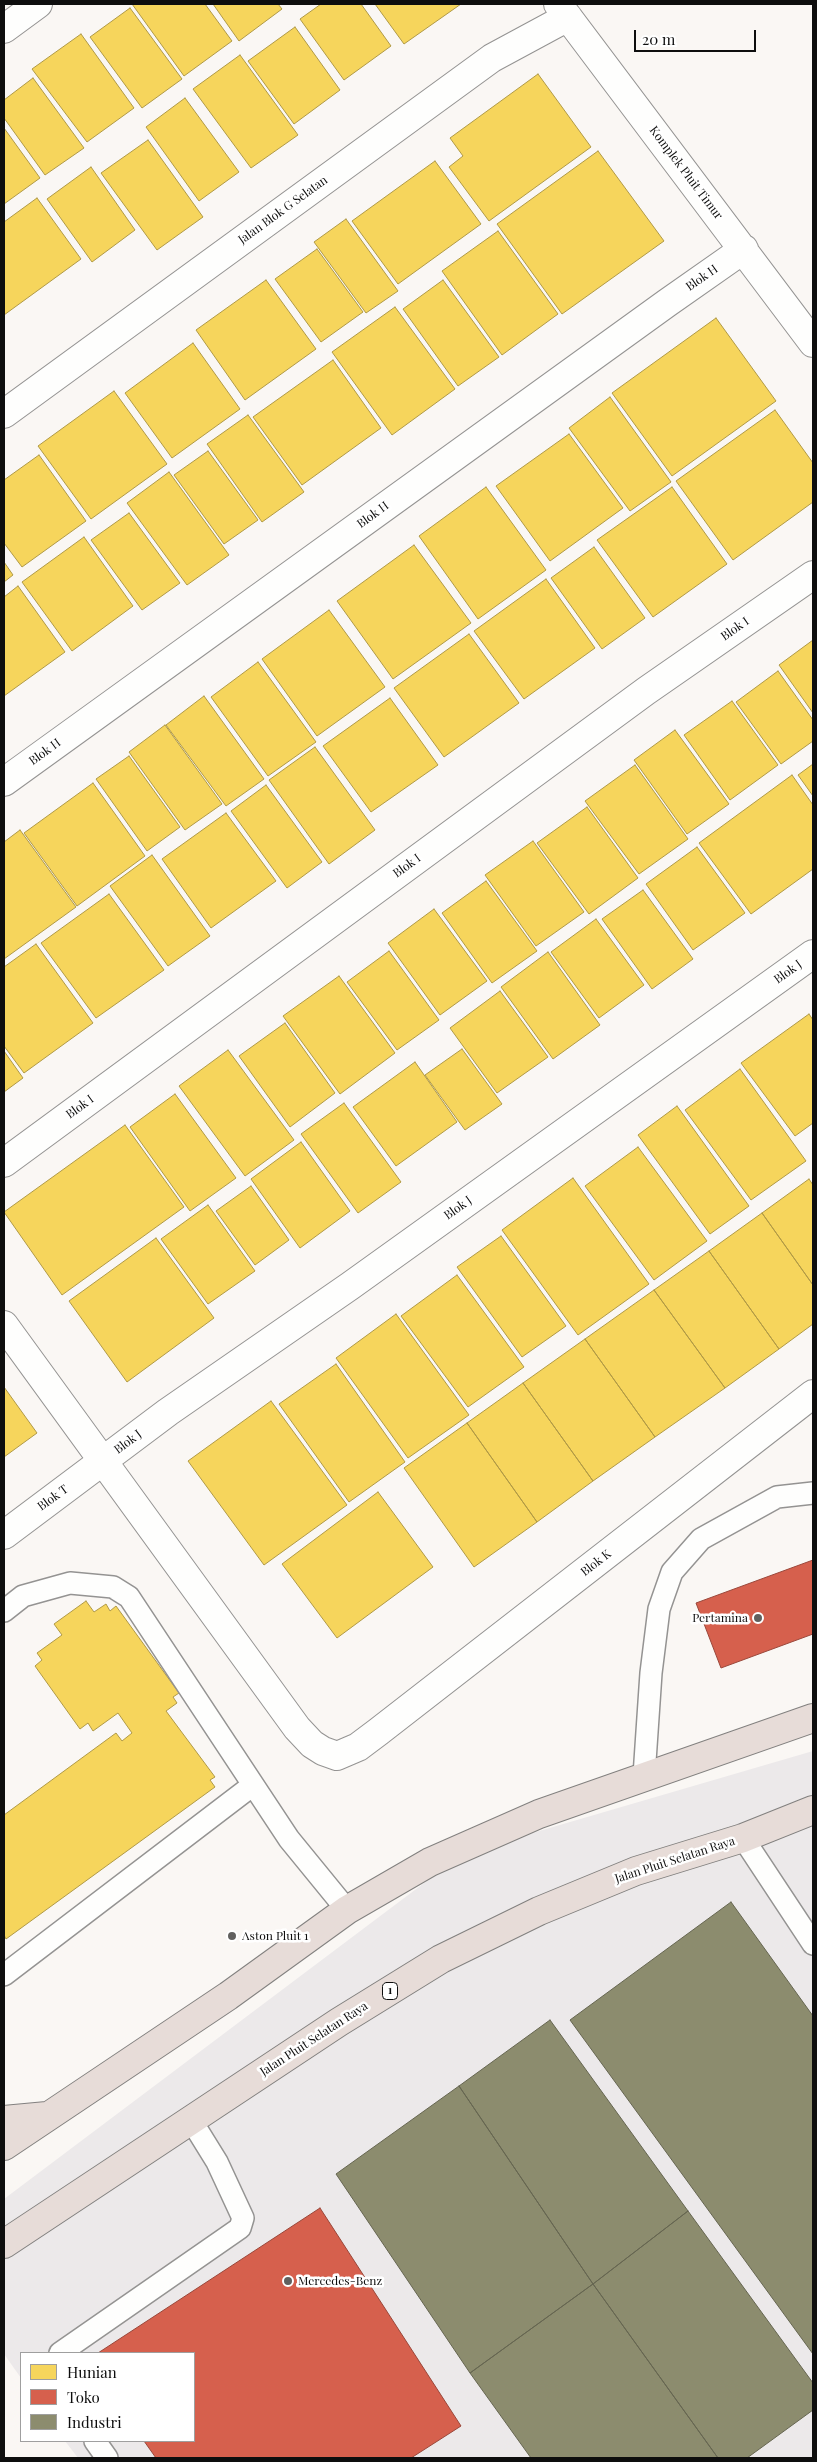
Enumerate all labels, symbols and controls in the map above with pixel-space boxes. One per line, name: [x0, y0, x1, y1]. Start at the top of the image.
scale bar: [637, 20, 760, 52]
text: 20 m: [642, 29, 675, 49]
street label: Komplek Pluit Timur: [646, 124, 726, 222]
street label: Jalan Blok G Selatan: [236, 173, 330, 247]
street label: Blok H: [683, 262, 721, 294]
street label: Blok H: [354, 499, 392, 531]
street label: Blok I: [718, 614, 752, 644]
street label: Blok H: [26, 736, 64, 768]
street label: Blok I: [390, 851, 424, 881]
street label: Blok J: [771, 957, 805, 987]
street label: Blok I: [63, 1092, 97, 1122]
street label: Blok J: [441, 1193, 475, 1223]
street label: Blok J: [111, 1427, 145, 1457]
street label: Blok T: [35, 1482, 71, 1514]
street label: Blok K: [578, 1547, 614, 1579]
place label: Pertamina: [692, 1611, 748, 1625]
marker: Pertamina: [752, 1612, 764, 1624]
street label: Jalan Pluit Selatan Raya: [613, 1834, 737, 1886]
place label: Aston Pluit 1: [242, 1929, 308, 1943]
marker: Aston Pluit 1: [226, 1930, 238, 1942]
road number: 1: [382, 1982, 398, 2000]
street label: Jalan Pluit Selatan Raya: [258, 1999, 370, 2079]
place label: Mercedes-Benz: [298, 2274, 382, 2288]
marker: Mercedes-Benz: [282, 2275, 294, 2287]
legend: [20, 2352, 195, 2442]
text: Hunian: [67, 2362, 117, 2382]
text: Toko: [67, 2387, 100, 2407]
text: Industri: [67, 2412, 122, 2432]

